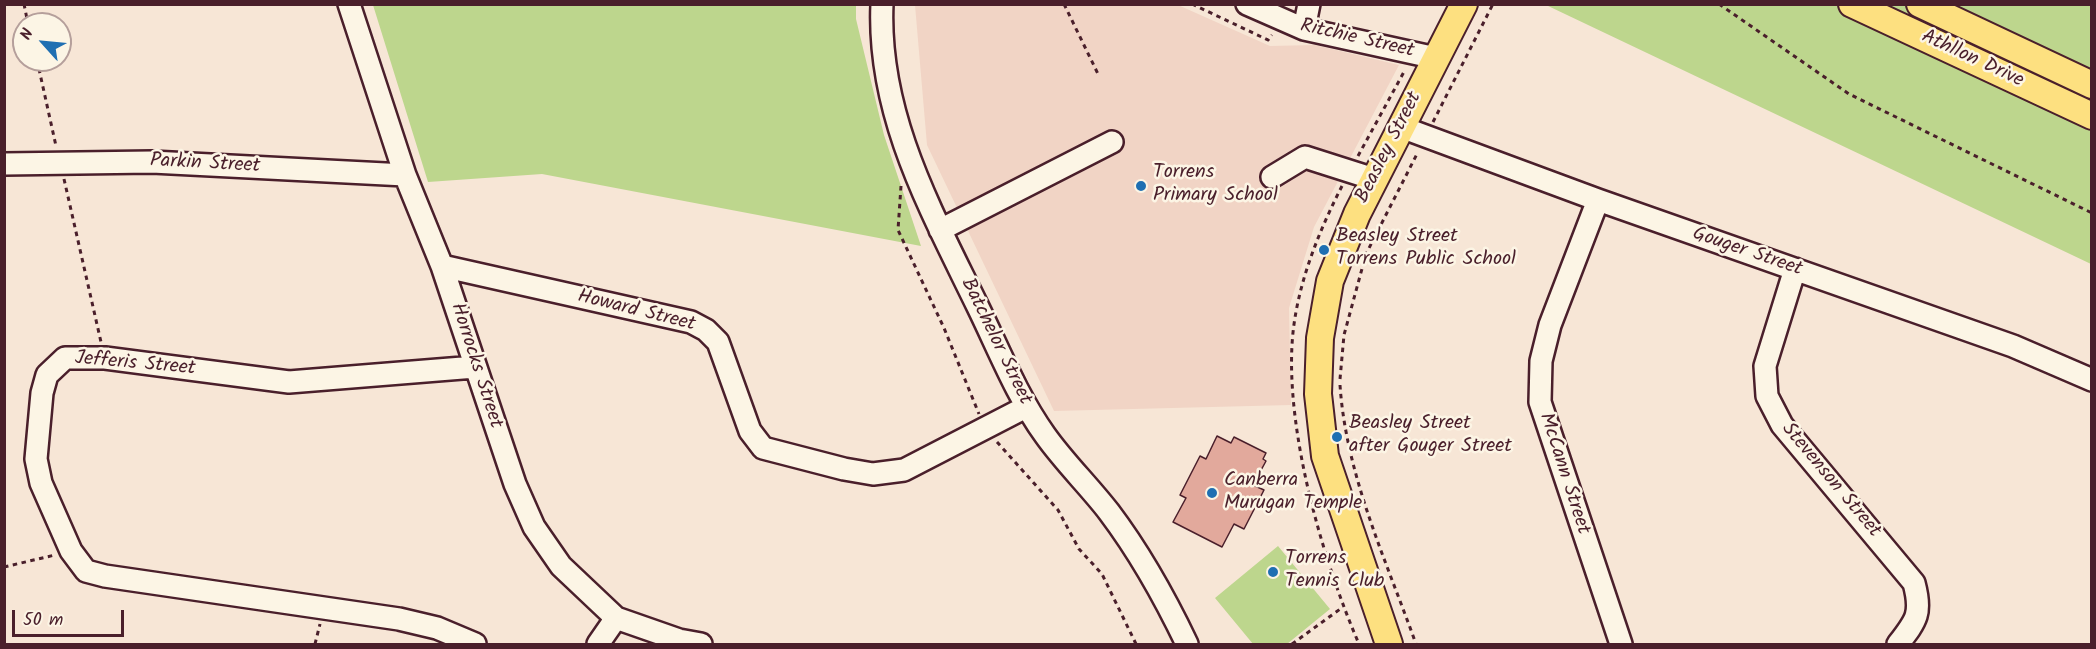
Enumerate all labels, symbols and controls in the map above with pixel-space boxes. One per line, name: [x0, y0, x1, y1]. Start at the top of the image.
north arrow: [12, 12, 72, 72]
street label: Ritchie Street: [1298, 15, 1416, 65]
text: N: [14, 24, 41, 45]
street label: Athllon Drive: [1917, 26, 2027, 94]
street label: Beasley Street: [1352, 88, 1428, 208]
street label: Parkin Street: [149, 150, 261, 180]
place label: Torrens Primary School: [1153, 162, 1278, 209]
marker: Torrens Primary School: [1134, 179, 1148, 193]
street label: Gouger Street: [1689, 223, 1805, 283]
place label: Beasley Street Torrens Public School: [1336, 226, 1516, 273]
marker: Beasley Street Torrens Public School: [1317, 243, 1331, 257]
street label: Batchelor Street: [954, 275, 1036, 409]
street label: Howard Street: [575, 286, 697, 338]
street label: Horrocks Street: [443, 300, 507, 432]
street label: Jefferis Street: [74, 348, 196, 382]
street label: McCann Street: [1532, 410, 1594, 538]
place label: Beasley Street after Gouger Street: [1349, 413, 1512, 460]
street label: Stevenson Street: [1775, 419, 1885, 543]
marker: Beasley Street after Gouger Street: [1330, 430, 1344, 444]
place label: Canberra Murugan Temple: [1224, 470, 1362, 517]
marker: Canberra Murugan Temple: [1205, 486, 1219, 500]
place label: Torrens Tennis Club: [1285, 548, 1384, 595]
marker: Torrens Tennis Club: [1266, 565, 1280, 579]
scale bar: [15, 598, 128, 636]
text: 50 m: [23, 606, 63, 635]

